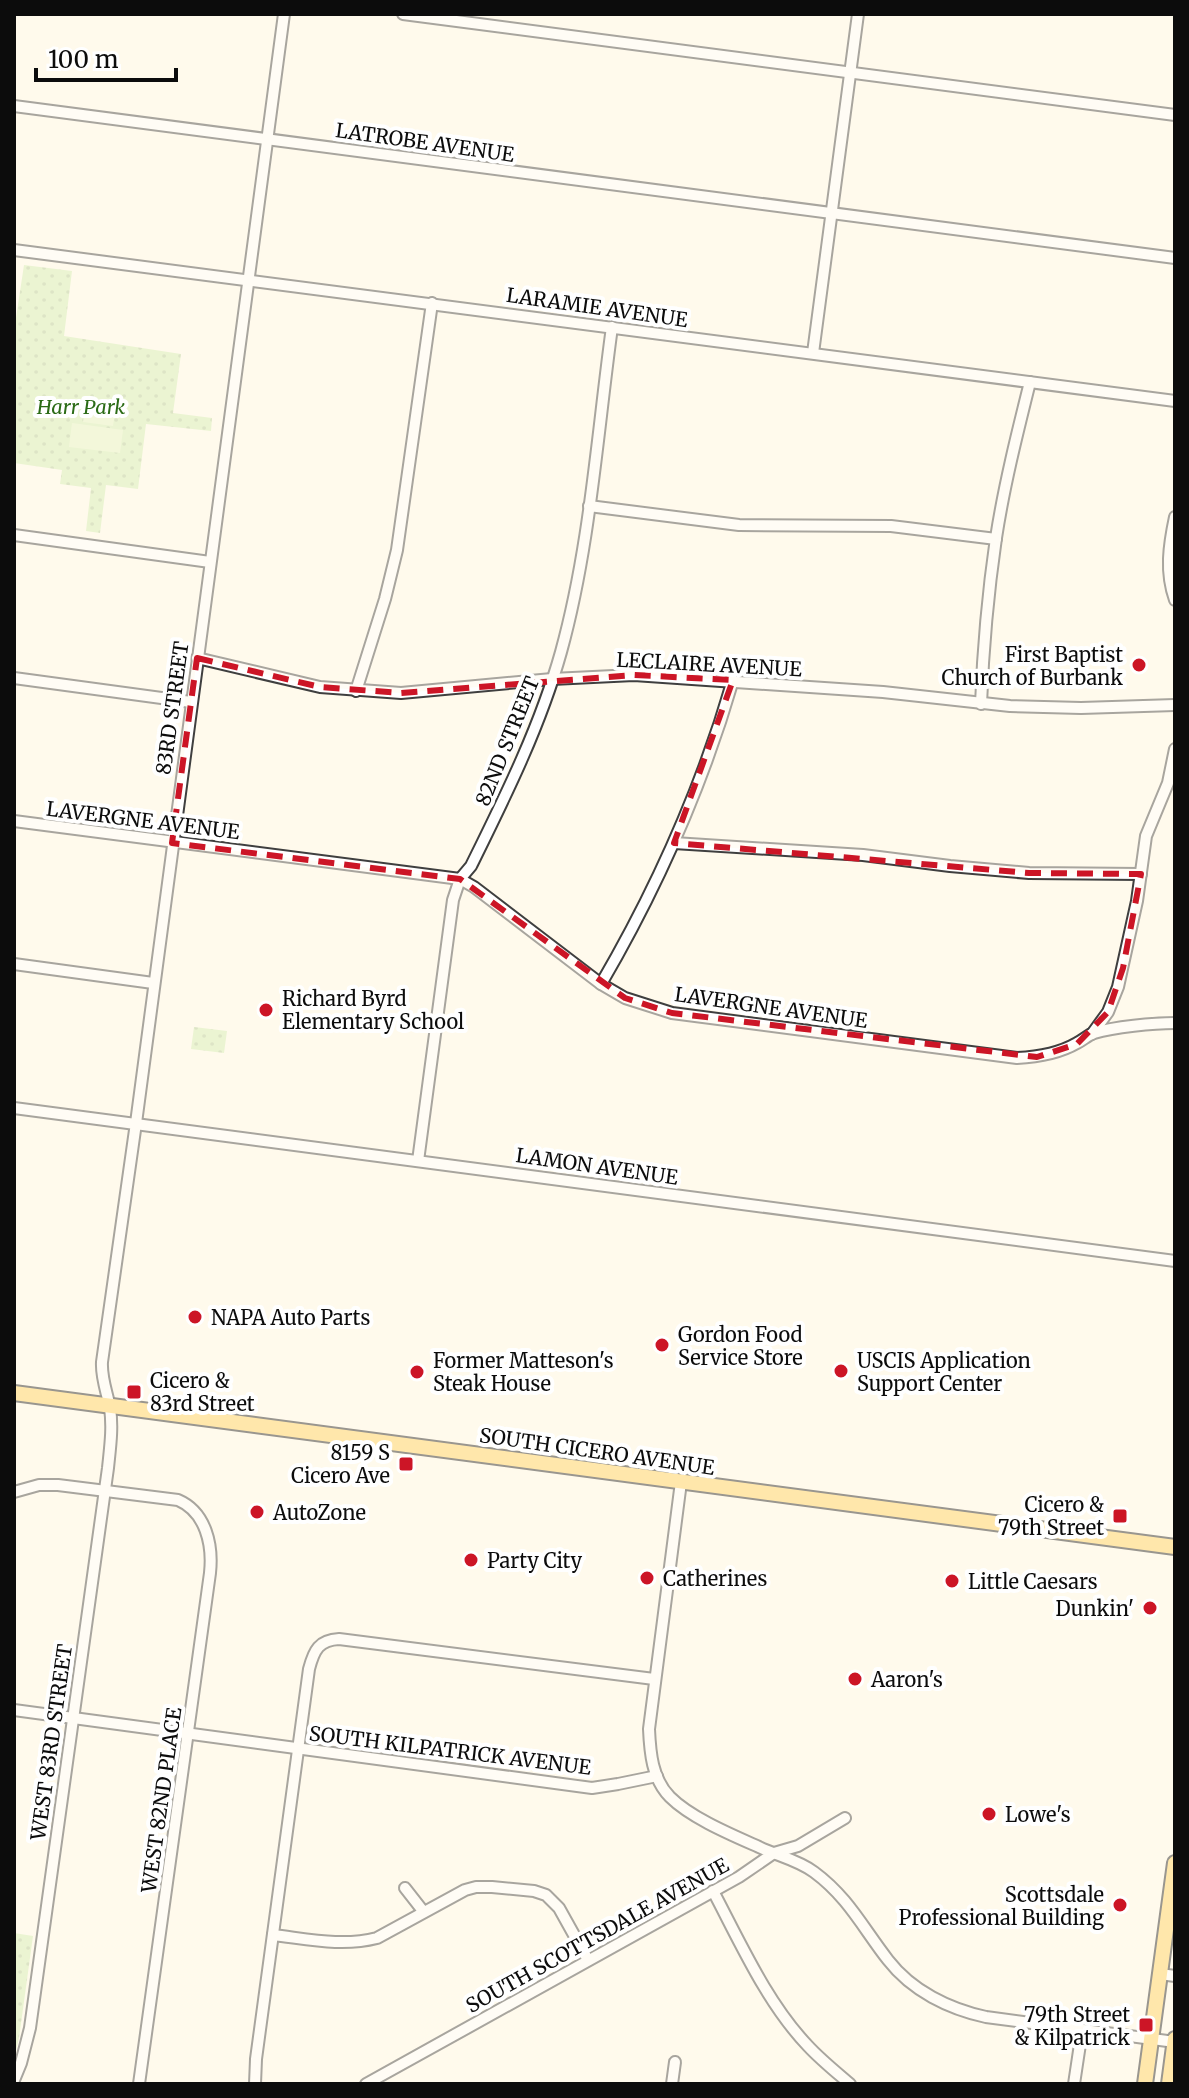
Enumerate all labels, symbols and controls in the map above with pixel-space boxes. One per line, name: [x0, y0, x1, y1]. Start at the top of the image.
scale bar: [36, 32, 176, 82]
text: 100 m: [48, 44, 119, 75]
street label: LATROBE AVENUE: [334, 117, 516, 167]
street label: LARAMIE AVENUE: [505, 282, 690, 332]
park label: Harr Park: [36, 394, 125, 419]
street label: 83RD STREET: [150, 640, 194, 776]
place label: First Baptist Church of Burbank: [941, 642, 1123, 690]
street label: LECLAIRE AVENUE: [616, 647, 803, 681]
marker: First Baptist Church of Burbank: [1130, 656, 1148, 674]
street label: 82ND STREET: [470, 673, 544, 809]
street label: LAVERGNE AVENUE: [45, 796, 241, 844]
street label: LAVERGNE AVENUE: [673, 981, 869, 1033]
place label: Richard Byrd Elementary School: [282, 986, 464, 1034]
marker: Richard Byrd Elementary School: [257, 1001, 275, 1019]
street label: LAMON AVENUE: [514, 1142, 680, 1190]
place label: NAPA Auto Parts: [211, 1305, 370, 1330]
marker: NAPA Auto Parts: [186, 1308, 204, 1326]
place label: Gordon Food Service Store: [678, 1322, 803, 1370]
marker: Gordon Food Service Store: [653, 1336, 671, 1354]
place label: Former Matteson's Steak House: [433, 1348, 614, 1396]
place label: USCIS Application Support Center: [857, 1348, 1031, 1396]
marker: USCIS Application Support Center: [832, 1362, 850, 1380]
marker: Former Matteson's Steak House: [408, 1363, 426, 1381]
place label: Cicero & 83rd Street: [150, 1368, 255, 1416]
marker: Cicero & 83rd Street: [125, 1383, 143, 1401]
street label: SOUTH CICERO AVENUE: [478, 1422, 716, 1480]
place label: 8159 S Cicero Ave: [291, 1440, 390, 1488]
marker: 8159 S Cicero Ave: [397, 1455, 415, 1473]
place label: Cicero & 79th Street: [998, 1492, 1104, 1540]
place label: AutoZone: [272, 1500, 366, 1525]
marker: AutoZone: [248, 1503, 266, 1521]
marker: Cicero & 79th Street: [1111, 1507, 1129, 1525]
place label: Party City: [487, 1548, 583, 1573]
marker: Party City: [462, 1551, 480, 1569]
place label: Catherines: [663, 1566, 767, 1591]
marker: Catherines: [638, 1569, 656, 1587]
place label: Little Caesars: [968, 1569, 1098, 1594]
marker: Little Caesars: [943, 1572, 961, 1590]
place label: Dunkin': [1055, 1596, 1134, 1621]
marker: Dunkin': [1141, 1599, 1159, 1617]
street label: WEST 83RD STREET: [25, 1642, 77, 1843]
place label: Aaron's: [870, 1667, 943, 1692]
marker: Aaron's: [846, 1670, 864, 1688]
street label: WEST 82ND PLACE: [135, 1705, 186, 1895]
street label: SOUTH KILPATRICK AVENUE: [308, 1720, 593, 1780]
place label: Lowe's: [1005, 1802, 1071, 1827]
marker: Lowe's: [980, 1805, 998, 1823]
street label: SOUTH SCOTTSDALE AVENUE: [461, 1852, 733, 2018]
place label: Scottsdale Professional Building: [899, 1882, 1104, 1930]
marker: Scottsdale Professional Building: [1111, 1896, 1129, 1914]
place label: 79th Street & Kilpatrick: [1014, 2002, 1130, 2050]
marker: 79th Street & Kilpatrick: [1137, 2016, 1155, 2034]

